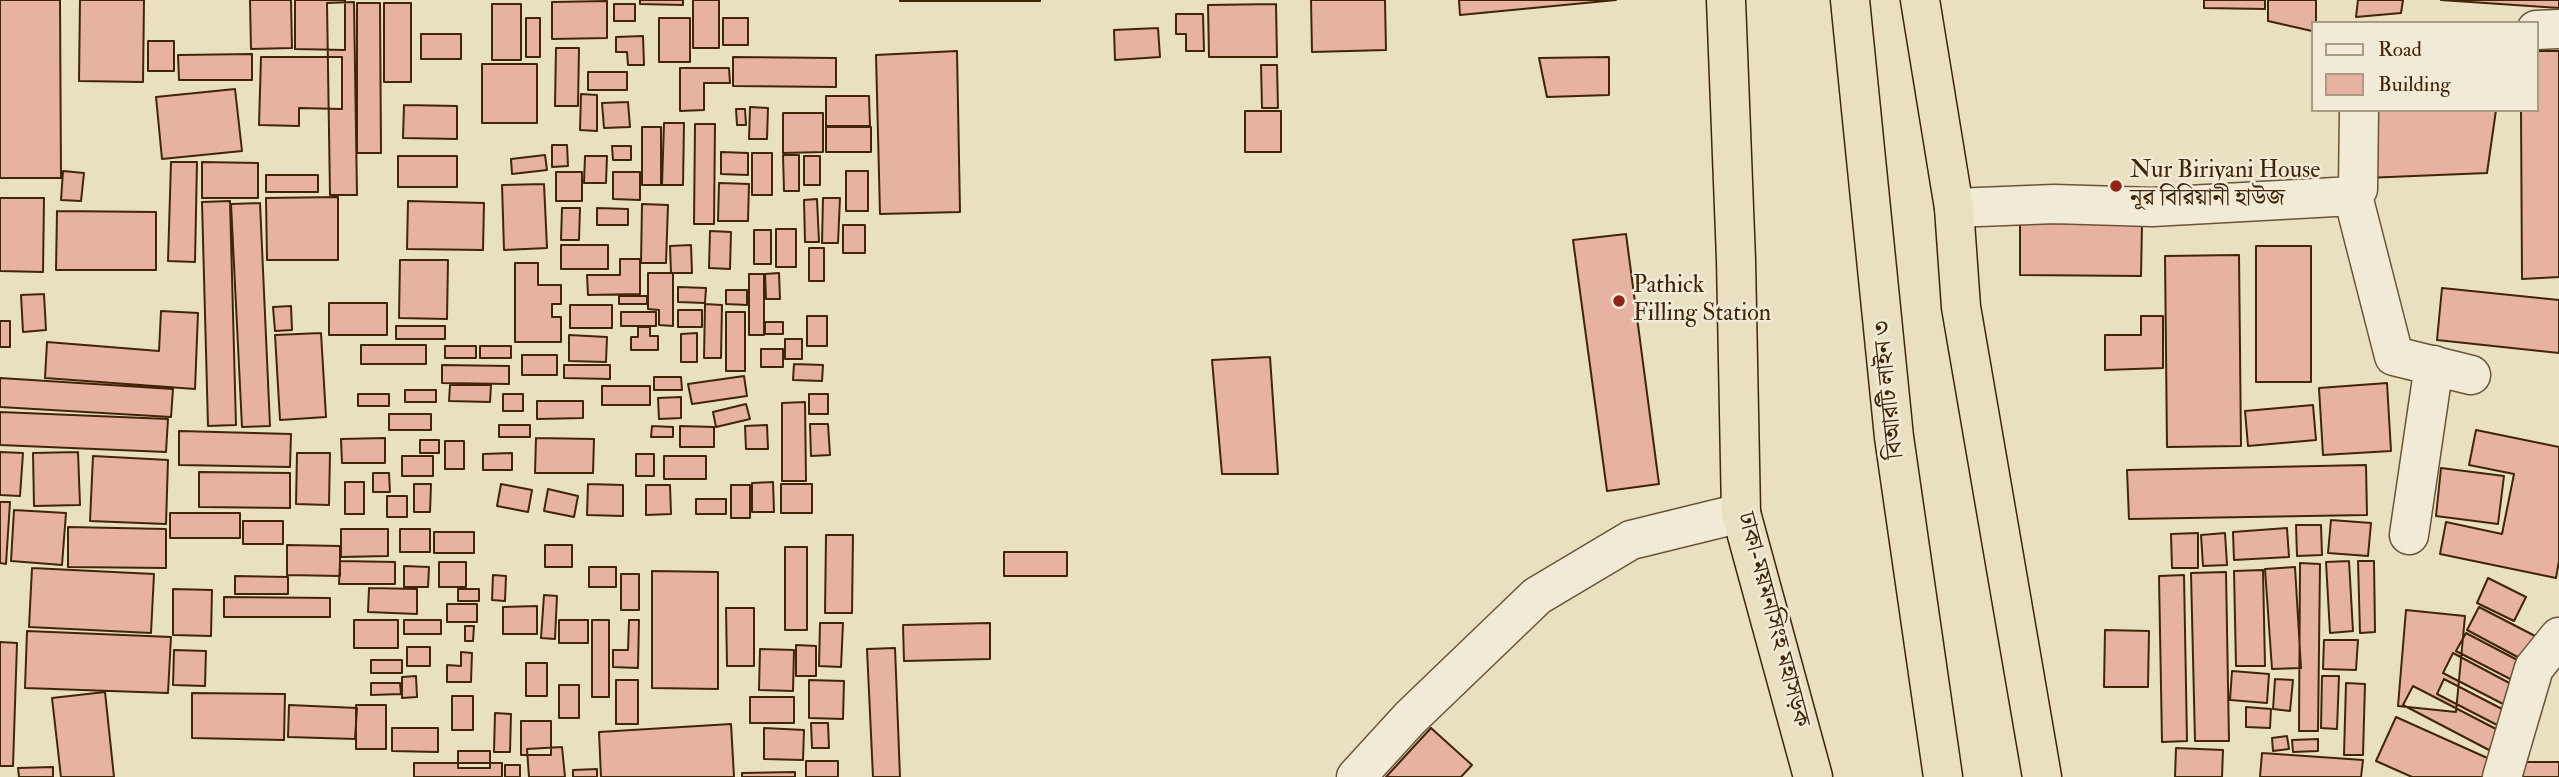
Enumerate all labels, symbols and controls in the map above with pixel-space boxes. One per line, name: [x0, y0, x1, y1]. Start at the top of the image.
legend: [2310, 21, 2538, 112]
text: Road: [2378, 36, 2422, 63]
text: Building: [2378, 71, 2451, 98]
place label: Nur Biriyani House নূর বিরিয়ানী হাউজ: [2130, 158, 2320, 214]
marker: Nur Biriyani House নূর বিরিয়ানী হাউজ: [2108, 178, 2124, 194]
place label: Pathick Filling Station: [1633, 273, 1771, 329]
marker: Pathick Filling Station: [1611, 293, 1627, 309]
street label: বিআরটি লাইন ৩: [1868, 318, 1912, 460]
street label: ঢাকা-ময়মনসিংহ মহাসড়ক: [1729, 509, 1815, 731]

